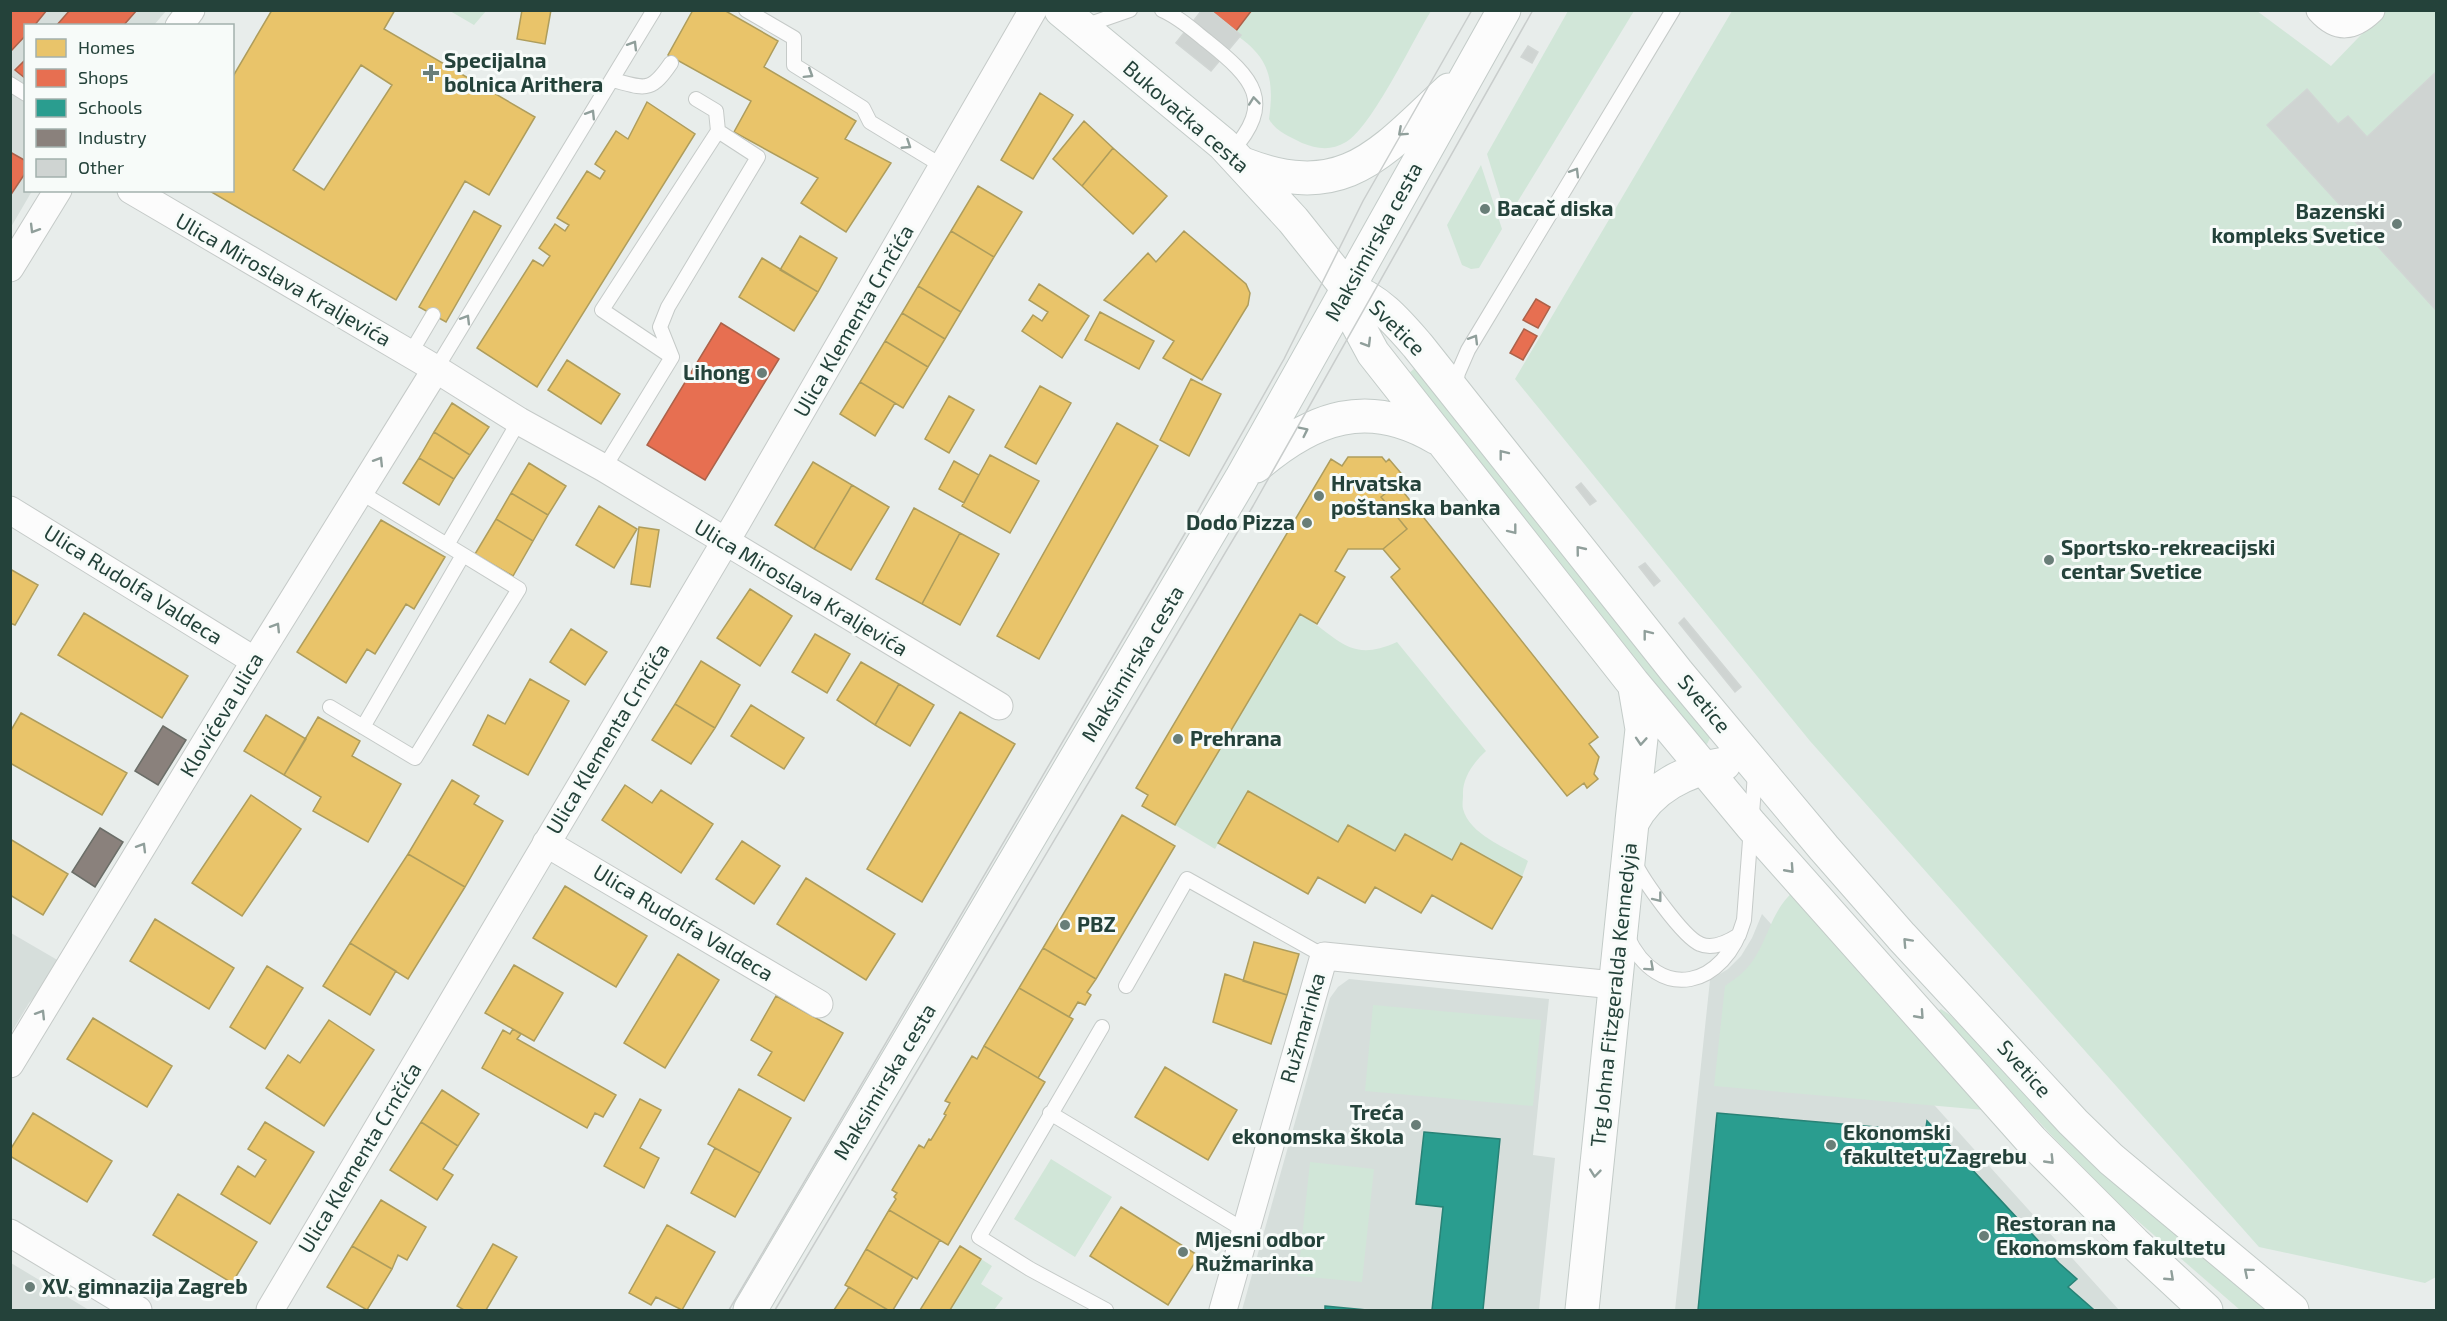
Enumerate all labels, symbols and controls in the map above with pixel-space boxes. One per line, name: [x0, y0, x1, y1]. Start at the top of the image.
legend: [24, 24, 234, 192]
text: Homes: [78, 36, 135, 58]
one-way arrow: [626, 41, 637, 51]
place label: Specijalna bolnica Arithera: [444, 47, 603, 96]
street label: Bukovačka cesta: [1119, 54, 1255, 177]
marker: Specijalna bolnica Arithera: [422, 64, 440, 82]
text: Shops: [78, 66, 128, 88]
one-way arrow: [803, 67, 813, 79]
text: Schools: [78, 96, 142, 118]
one-way arrow: [1248, 97, 1261, 106]
one-way arrow: [584, 110, 596, 120]
one-way arrow: [1399, 125, 1409, 136]
text: Industry: [78, 126, 147, 148]
one-way arrow: [901, 137, 912, 148]
text: Other: [78, 156, 124, 178]
street label: Maksimirska cesta: [1319, 158, 1427, 325]
one-way arrow: [1568, 168, 1580, 178]
place label: Bacač diska: [1497, 195, 1614, 220]
place label: Bazenski kompleks Svetice: [2211, 198, 2385, 247]
marker: Bacač diska: [1478, 202, 1492, 216]
street label: Ulica Miroslava Kraljevića: [171, 207, 396, 352]
marker: Bazenski kompleks Svetice: [2390, 217, 2404, 231]
street label: Ulica Klementa Crnčića: [787, 220, 918, 421]
one-way arrow: [30, 223, 42, 233]
street label: Svetice: [1365, 294, 1431, 360]
one-way arrow: [459, 315, 471, 325]
one-way arrow: [1467, 335, 1479, 345]
one-way arrow: [1359, 337, 1371, 347]
place label: Lihong: [683, 359, 750, 384]
marker: Lihong: [755, 366, 769, 380]
one-way arrow: [1298, 427, 1309, 439]
one-way arrow: [1499, 450, 1510, 461]
one-way arrow: [371, 457, 383, 467]
place label: Hrvatska poštanska banka: [1331, 470, 1501, 519]
marker: Hrvatska poštanska banka: [1312, 489, 1326, 503]
place label: Dodo Pizza: [1186, 509, 1295, 534]
street label: Ulica Miroslava Kraljevića: [690, 513, 913, 661]
marker: Dodo Pizza: [1300, 516, 1314, 530]
street label: Ulica Rudolfa Valdeca: [40, 519, 228, 649]
one-way arrow: [1506, 523, 1517, 534]
place label: Sportsko-rekreacijski centar Svetice: [2061, 534, 2275, 583]
one-way arrow: [1577, 546, 1588, 557]
marker: Sportsko-rekreacijski centar Svetice: [2042, 553, 2056, 567]
street label: Maksimirska cesta: [1075, 581, 1188, 746]
one-way arrow: [268, 623, 280, 633]
one-way arrow: [1643, 630, 1654, 641]
street label: Ulica Klementa Crnčića: [540, 638, 674, 838]
street label: Klovićeva ulica: [174, 648, 268, 781]
street label: Svetice: [1674, 669, 1737, 737]
place label: Prehrana: [1190, 725, 1282, 750]
marker: Prehrana: [1171, 732, 1185, 746]
one-way arrow: [1635, 736, 1648, 745]
street label: Trg Johna Fitzgeralda Kennedyja: [1584, 841, 1642, 1148]
one-way arrow: [135, 843, 146, 853]
street label: Ulica Rudolfa Valdeca: [589, 858, 778, 985]
one-way arrow: [1783, 862, 1794, 873]
one-way arrow: [1650, 891, 1661, 902]
place label: PBZ: [1077, 911, 1116, 936]
marker: PBZ: [1058, 918, 1072, 932]
one-way arrow: [1904, 938, 1915, 949]
one-way arrow: [1643, 960, 1653, 971]
street label: Ružmarinka: [1274, 970, 1329, 1086]
street label: Maksimirska cesta: [827, 999, 940, 1164]
one-way arrow: [1913, 1008, 1924, 1019]
one-way arrow: [34, 1010, 46, 1020]
street label: Svetice: [1993, 1034, 2057, 1102]
street label: Ulica Klementa Crnčića: [292, 1057, 426, 1257]
place label: Treća ekonomska škola: [1232, 1099, 1404, 1148]
marker: Treća ekonomska škola: [1409, 1118, 1423, 1132]
place label: Ekonomski fakultet u Zagrebu: [1843, 1119, 2027, 1168]
marker: Ekonomski fakultet u Zagrebu: [1824, 1138, 1838, 1152]
one-way arrow: [2043, 1153, 2054, 1163]
one-way arrow: [1589, 1169, 1602, 1178]
place label: Restoran na Ekonomskom fakultetu: [1996, 1210, 2226, 1259]
place label: Mjesni odbor Ružmarinka: [1195, 1226, 1325, 1275]
marker: Restoran na Ekonomskom fakultetu: [1977, 1229, 1991, 1243]
marker: Mjesni odbor Ružmarinka: [1176, 1245, 1190, 1259]
one-way arrow: [2163, 1269, 2174, 1280]
one-way arrow: [2244, 1269, 2255, 1280]
place label: XV. gimnazija Zagreb: [42, 1273, 248, 1298]
marker: XV. gimnazija Zagreb: [23, 1280, 37, 1294]

